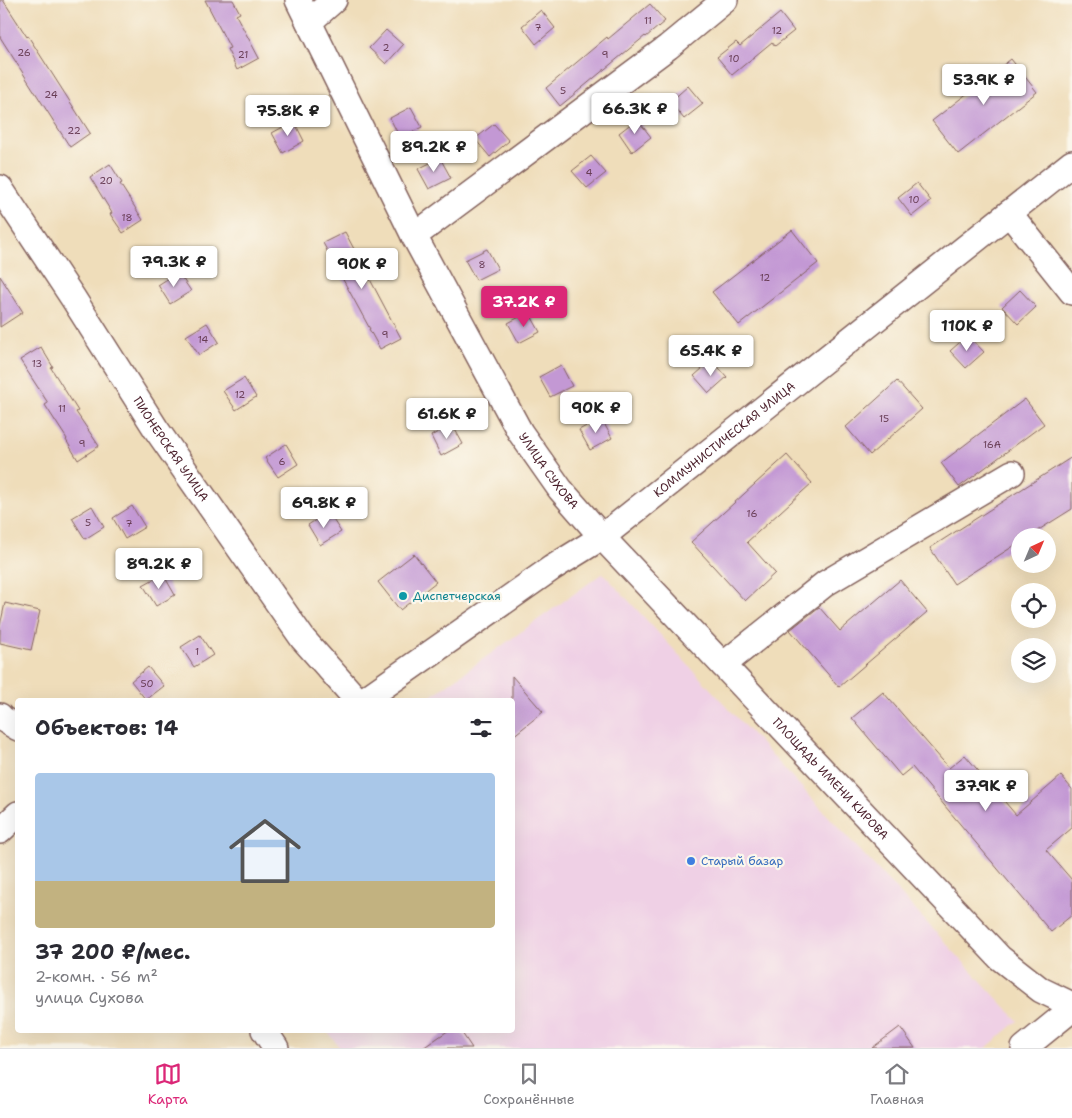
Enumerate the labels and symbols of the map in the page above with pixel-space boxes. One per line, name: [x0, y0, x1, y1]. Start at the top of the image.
house number: 11: [644, 14, 652, 27]
house number: 7: [535, 21, 542, 34]
house number: 12: [772, 24, 782, 37]
house number: 2: [383, 41, 390, 54]
house number: 26: [17, 46, 31, 59]
house number: 21: [238, 48, 248, 61]
house number: 9: [602, 48, 609, 61]
house number: 10: [729, 52, 739, 65]
pin: 53.9K ₽: [938, 64, 1030, 106]
house number: 5: [560, 84, 566, 97]
house number: 24: [44, 88, 58, 101]
pin: 66.3K ₽: [589, 92, 681, 135]
pin: 75.8K ₽: [242, 94, 334, 137]
house number: 22: [67, 124, 81, 137]
pin: 89.2K ₽: [388, 130, 480, 173]
house number: 4: [586, 166, 593, 179]
house number: 20: [99, 174, 113, 187]
house number: 10: [909, 193, 919, 206]
house number: 18: [121, 211, 133, 224]
pin: 79.3K ₽: [128, 246, 220, 288]
pin: 90K ₽: [327, 248, 397, 290]
house number: 8: [479, 258, 486, 271]
house number: 12: [760, 271, 770, 284]
pin: 37.2K ₽: [478, 286, 570, 328]
pin: 110K ₽: [926, 310, 1008, 352]
house number: 9: [382, 328, 389, 341]
house number: 14: [198, 333, 208, 346]
pin: 65.4K ₽: [665, 334, 757, 377]
house number: 13: [32, 357, 42, 370]
street label: КОММУНИСТИЧЕСКАЯ УЛИЦА: [650, 378, 799, 501]
house number: 12: [235, 388, 245, 401]
pin: 90K ₽: [561, 392, 631, 434]
street label: ПИОНЕРСКАЯ УЛИЦА: [129, 394, 212, 505]
pin: 61.6K ₽: [401, 398, 493, 440]
house number: 11: [58, 402, 66, 415]
house number: 15: [879, 412, 889, 425]
street label: УЛИЦА СУХОВА: [515, 429, 582, 513]
house number: 9: [79, 437, 86, 450]
house number: 16А: [983, 438, 1001, 451]
house number: 6: [279, 455, 286, 468]
pin: 69.8K ₽: [278, 486, 370, 529]
house number: 16: [747, 507, 757, 520]
house number: 5: [85, 516, 91, 529]
house number: 7: [126, 517, 133, 530]
north arrow: [1011, 528, 1056, 572]
pin: 89.2K ₽: [113, 548, 205, 590]
place label: Диспетчерская: [413, 588, 501, 604]
marker: Диспетчерская: [397, 590, 409, 602]
house number: 1: [195, 645, 199, 658]
house number: 50: [140, 677, 154, 690]
street label: ПЛОЩАДЬ ИМЕНИ КИРОВА: [769, 715, 892, 843]
pin: 37.9K ₽: [940, 770, 1032, 812]
place label: Старый базар: [701, 853, 783, 869]
marker: Старый базар: [685, 855, 697, 867]

